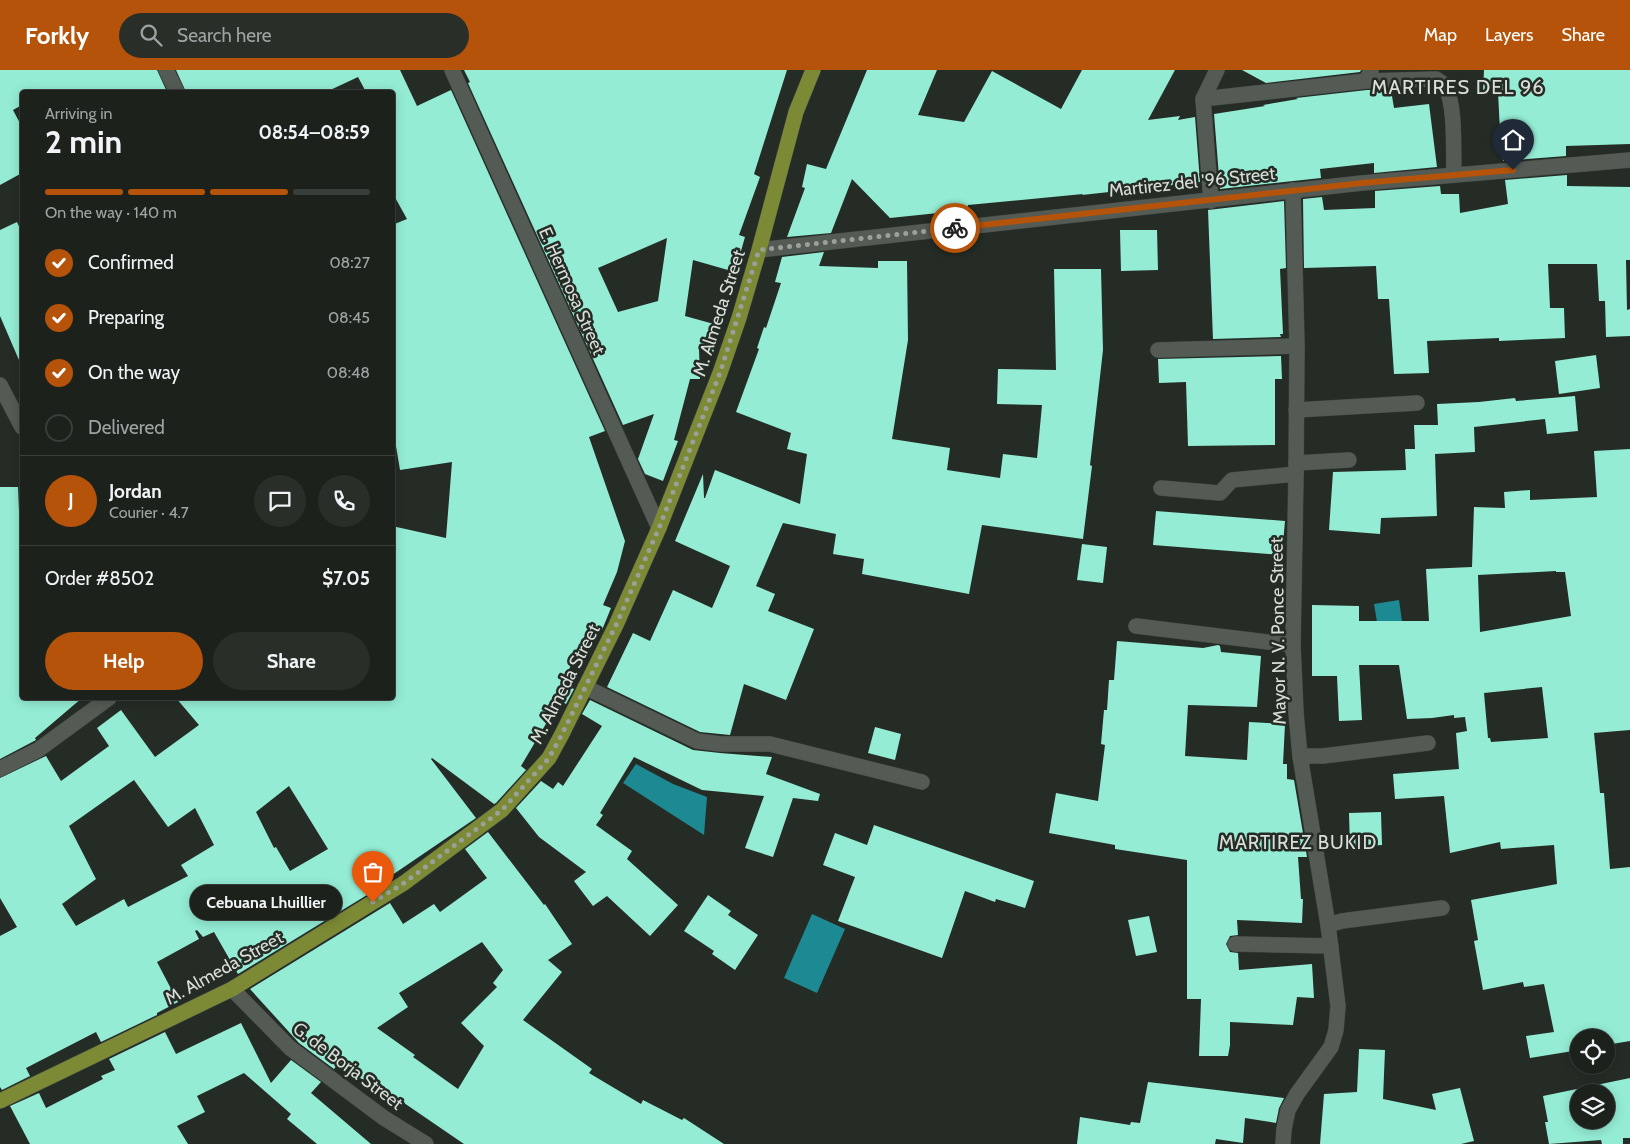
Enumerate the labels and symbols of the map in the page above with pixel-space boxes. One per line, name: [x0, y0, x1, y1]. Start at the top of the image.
district label: MARTIRES DEL 96: [1371, 75, 1545, 99]
pin: [1492, 119, 1534, 170]
street label: Martirez del '96 Street: [1108, 162, 1276, 202]
courier: [930, 203, 980, 253]
street label: E. Hermosa Street: [534, 224, 610, 358]
street label: M. Almeda Street: [688, 247, 750, 379]
street label: Mayor N. V. Ponce Street: [1265, 537, 1291, 725]
street label: M. Almeda Street: [525, 620, 605, 748]
district label: MARTIREZ BUKID: [1219, 831, 1377, 854]
pin: [352, 851, 394, 902]
callout: Cebuana Lhuillier: [190, 884, 343, 920]
street label: M. Almeda Street: [161, 926, 287, 1010]
street label: G. de Borja Street: [289, 1017, 407, 1115]

